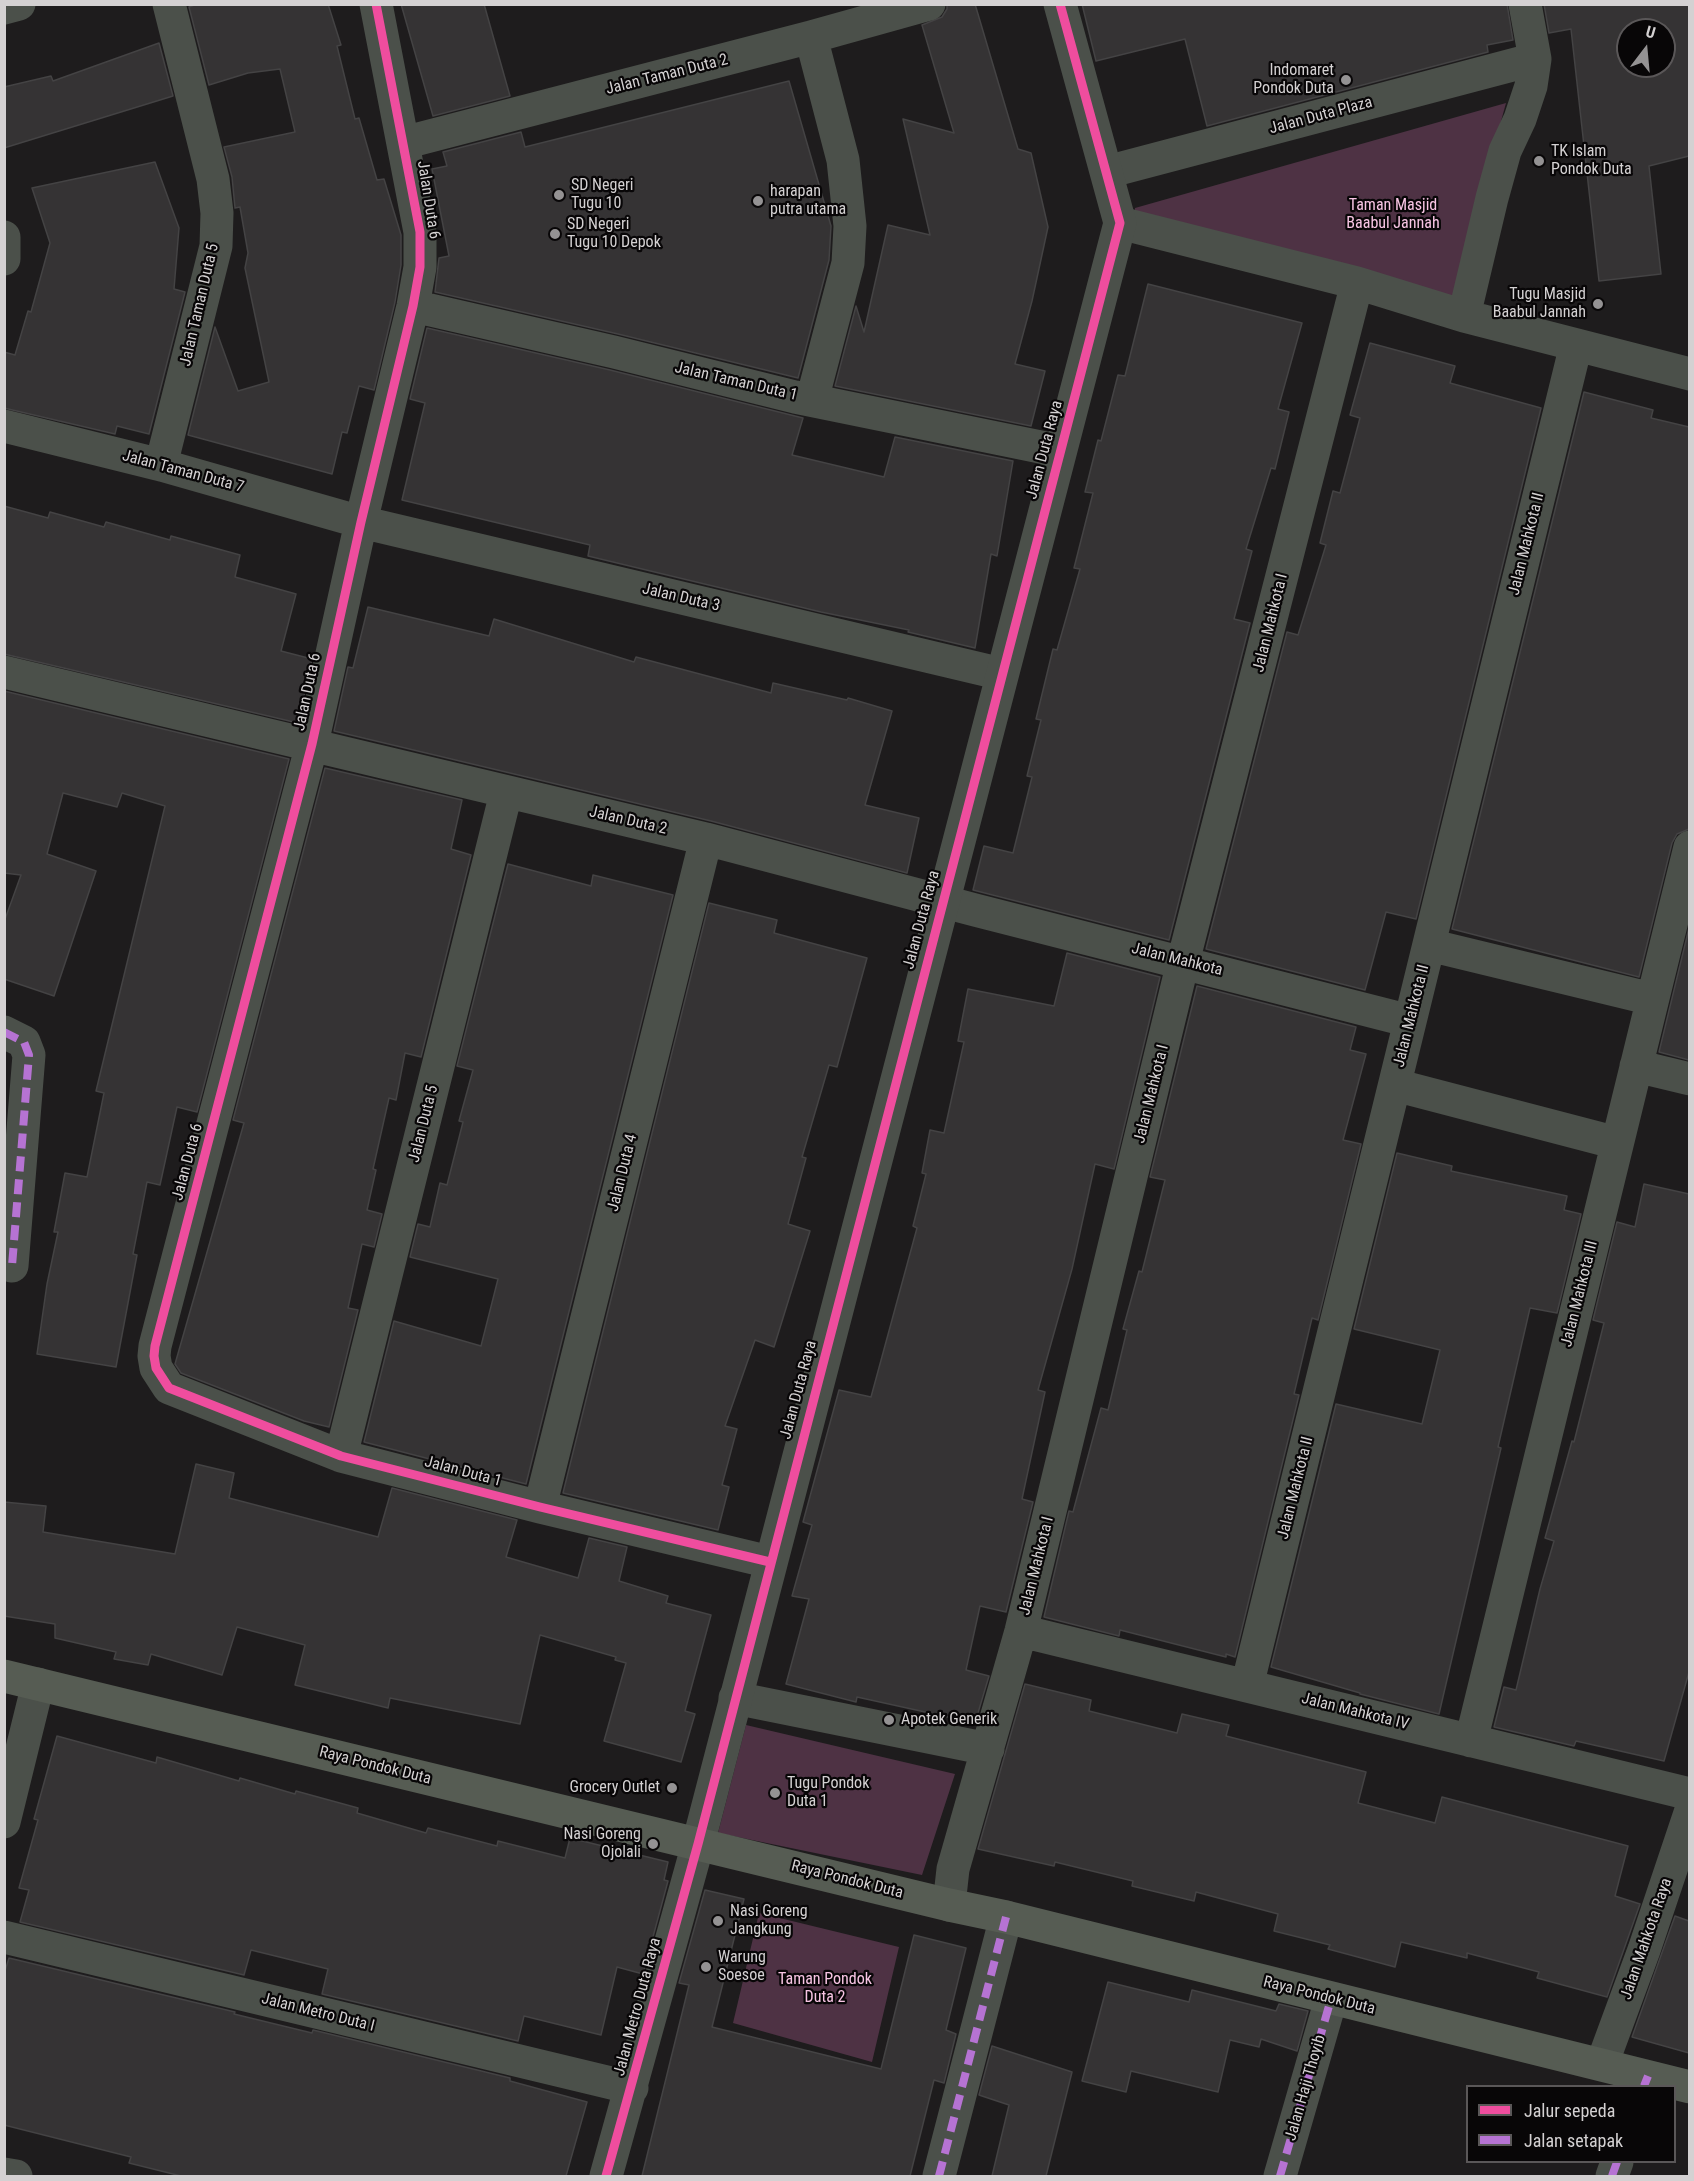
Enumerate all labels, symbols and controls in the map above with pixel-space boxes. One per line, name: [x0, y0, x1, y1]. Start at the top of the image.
north arrow: [1616, 18, 1676, 78]
text: U: [1644, 22, 1658, 43]
street label: Jalan Taman Duta 2: [604, 51, 730, 99]
place label: Indomaret Pondok Duta: [1253, 61, 1334, 99]
marker: Indomaret Pondok Duta: [1339, 73, 1353, 87]
street label: Jalan Duta Plaza: [1267, 93, 1375, 139]
place label: TK Islam Pondok Duta: [1551, 142, 1632, 180]
marker: TK Islam Pondok Duta: [1532, 154, 1546, 168]
street label: Jalan Duta 6: [412, 159, 444, 241]
place label: SD Negeri Tugu 10: [571, 176, 633, 214]
place label: harapan putra utama: [770, 182, 846, 220]
marker: SD Negeri Tugu 10: [552, 188, 566, 202]
marker: harapan putra utama: [751, 194, 765, 208]
park label: Taman Masjid Baabul Jannah: [1346, 196, 1440, 234]
place label: SD Negeri Tugu 10 Depok: [567, 215, 661, 253]
marker: SD Negeri Tugu 10 Depok: [548, 227, 562, 241]
street label: Jalan Taman Duta 5: [177, 242, 223, 368]
place label: Tugu Masjid Baabul Jannah: [1493, 285, 1586, 323]
marker: Tugu Masjid Baabul Jannah: [1591, 297, 1605, 311]
street label: Jalan Taman Duta 1: [673, 359, 799, 405]
street label: Jalan Duta Raya: [1023, 399, 1067, 501]
street label: Jalan Taman Duta 7: [120, 447, 246, 497]
street label: Jalan Mahkota II: [1505, 491, 1549, 597]
street label: Jalan Mahkota I: [1249, 572, 1293, 674]
street label: Jalan Duta 3: [640, 580, 722, 616]
street label: Jalan Duta 6: [290, 651, 326, 733]
street label: Jalan Duta 2: [587, 803, 669, 839]
street label: Jalan Duta Raya: [900, 869, 944, 971]
street label: Jalan Mahkota: [1129, 939, 1225, 981]
street label: Jalan Mahkota II: [1390, 963, 1434, 1069]
street label: Jalan Mahkota I: [1130, 1043, 1174, 1145]
street label: Jalan Duta 5: [405, 1083, 443, 1165]
street label: Jalan Duta 6: [169, 1121, 207, 1203]
street label: Jalan Duta 4: [604, 1132, 642, 1214]
street label: Jalan Mahkota III: [1558, 1239, 1602, 1349]
street label: Jalan Duta Raya: [777, 1339, 821, 1441]
street label: Jalan Mahkota II: [1274, 1435, 1318, 1541]
street label: Jalan Duta 1: [422, 1453, 504, 1491]
street label: Jalan Mahkota I: [1015, 1515, 1059, 1617]
street label: Jalan Mahkota IV: [1299, 1689, 1411, 1735]
place label: Apotek Generik: [901, 1710, 997, 1730]
marker: Apotek Generik: [882, 1713, 896, 1727]
street label: Raya Pondok Duta: [317, 1743, 433, 1789]
place label: Tugu Pondok Duta 1: [787, 1774, 869, 1812]
place label: Grocery Outlet: [570, 1778, 660, 1798]
marker: Grocery Outlet: [665, 1781, 679, 1795]
marker: Tugu Pondok Duta 1: [768, 1786, 782, 1800]
place label: Nasi Goreng Ojolali: [563, 1825, 641, 1863]
marker: Nasi Goreng Ojolali: [646, 1837, 660, 1851]
street label: Raya Pondok Duta: [789, 1857, 905, 1903]
street label: Jalan Mahkota Raya: [1617, 1876, 1677, 2002]
place label: Nasi Goreng Jangkung: [730, 1902, 808, 1940]
marker: Nasi Goreng Jangkung: [711, 1914, 725, 1928]
street label: Jalan Metro Duta Raya: [610, 1936, 666, 2078]
place label: Warung Soesoe: [718, 1948, 766, 1986]
marker: Warung Soesoe: [699, 1960, 713, 1974]
park label: Taman Pondok Duta 2: [778, 1970, 872, 2008]
street label: Raya Pondok Duta: [1261, 1973, 1377, 2019]
street label: Jalan Metro Duta I: [259, 1990, 377, 2036]
street label: Jalan Haji Thoyib: [1282, 2033, 1330, 2143]
legend: [1466, 2085, 1676, 2163]
text: Jalur sepeda: [1524, 2100, 1615, 2121]
text: Jalan setapak: [1524, 2130, 1623, 2151]

